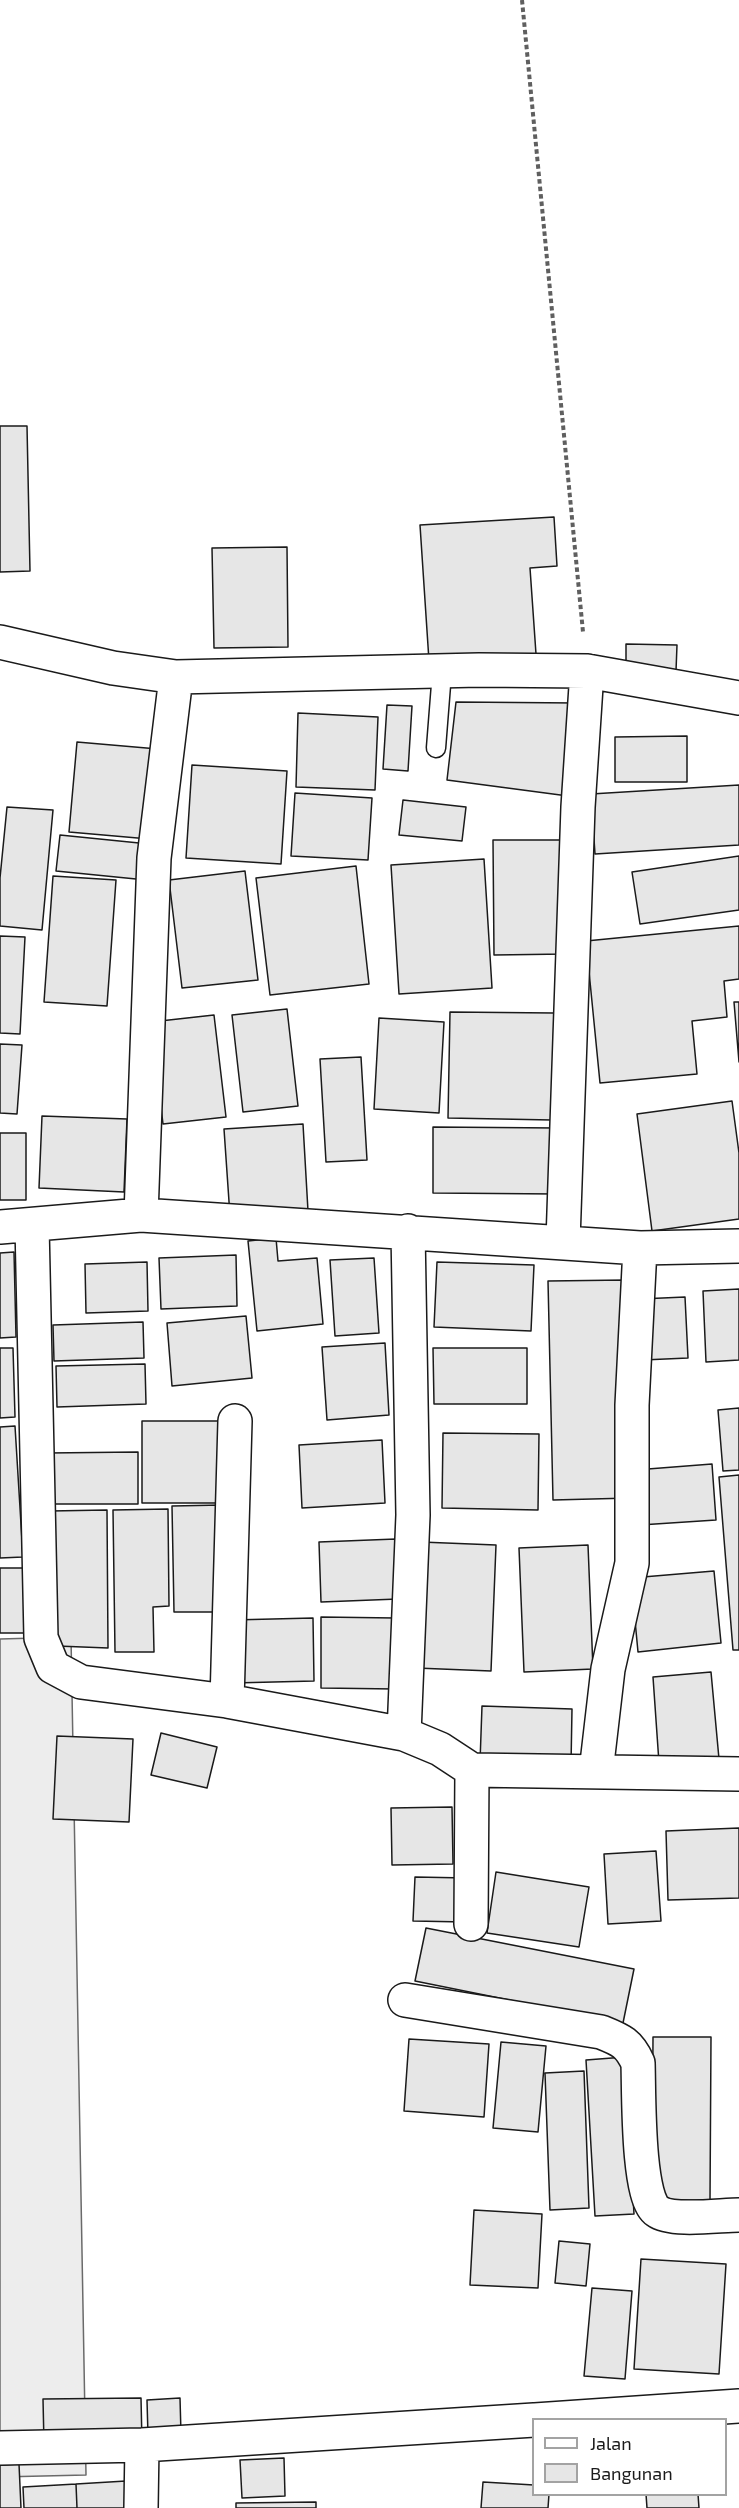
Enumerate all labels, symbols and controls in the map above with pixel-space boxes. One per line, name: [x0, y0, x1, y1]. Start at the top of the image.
legend: [532, 2418, 727, 2496]
text: Jalan: [590, 2432, 632, 2454]
text: Bangunan: [590, 2462, 673, 2484]

